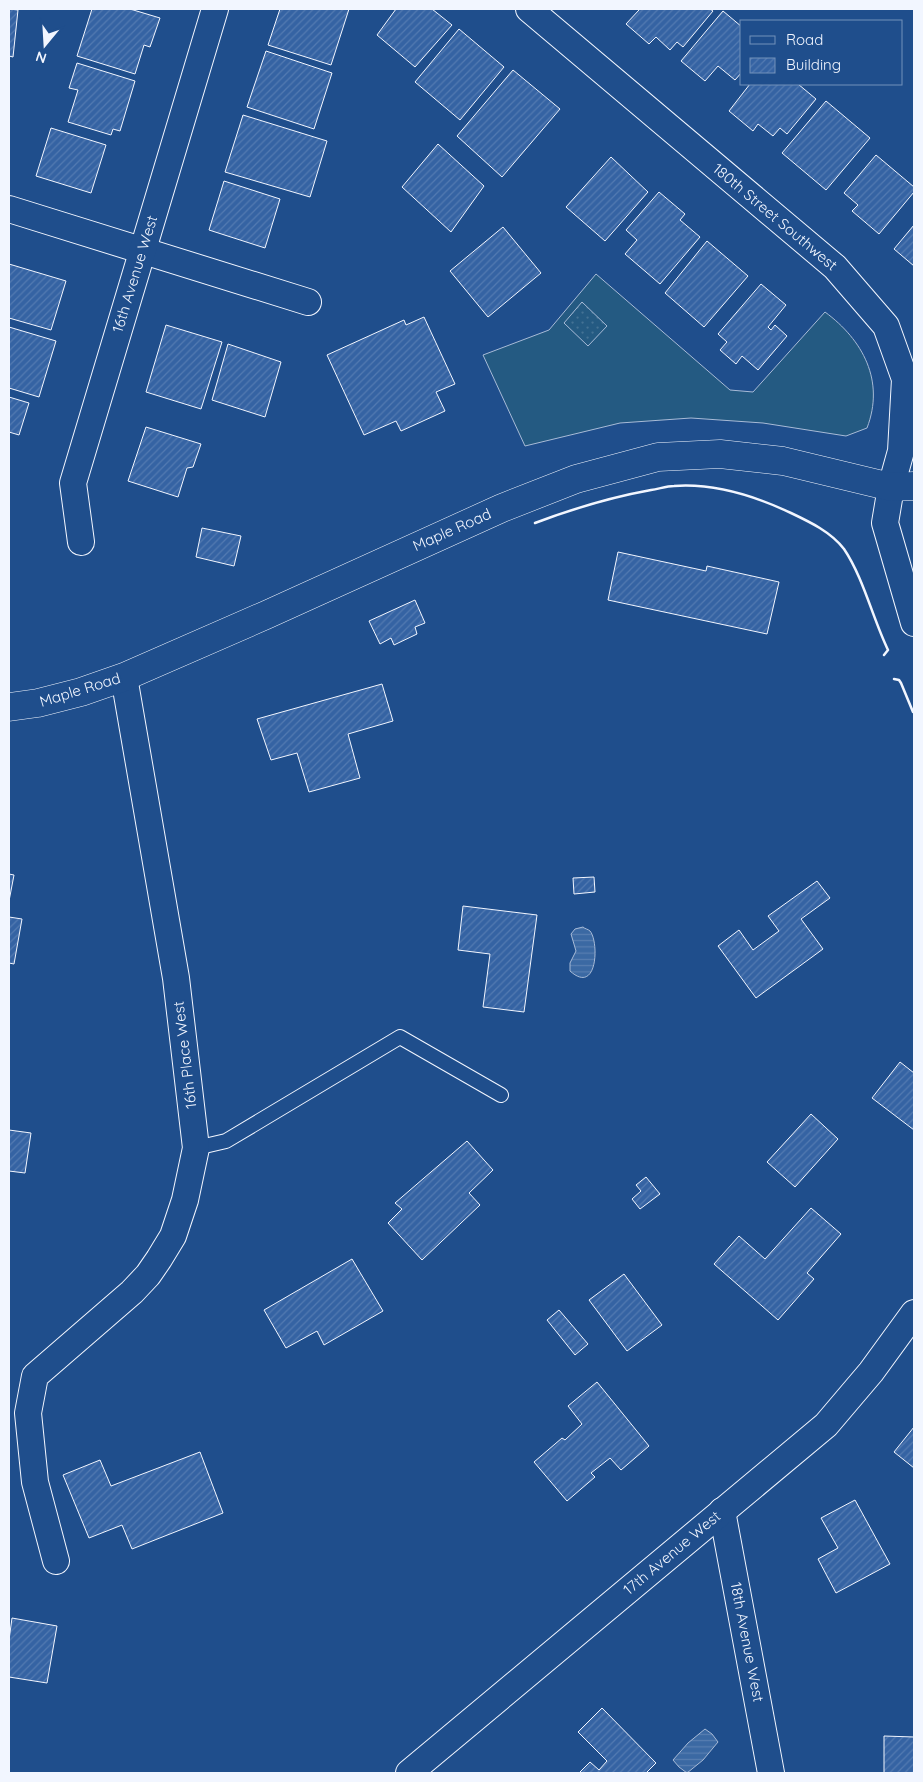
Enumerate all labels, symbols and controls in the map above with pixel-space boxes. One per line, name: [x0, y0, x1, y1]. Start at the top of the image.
north arrow: [20, 20, 70, 70]
legend: [740, 20, 903, 85]
text: Road: [786, 30, 823, 49]
text: N: [33, 47, 49, 68]
text: Building: [786, 55, 841, 74]
street label: 180th Street Southwest: [709, 159, 842, 274]
street label: 16th Avenue West: [108, 213, 161, 335]
street label: Maple Road: [410, 504, 494, 555]
street label: Maple Road: [37, 668, 123, 711]
street label: 16th Place West: [168, 1000, 201, 1110]
street label: 17th Avenue West: [619, 1506, 724, 1599]
street label: 18th Avenue West: [727, 1580, 768, 1703]

